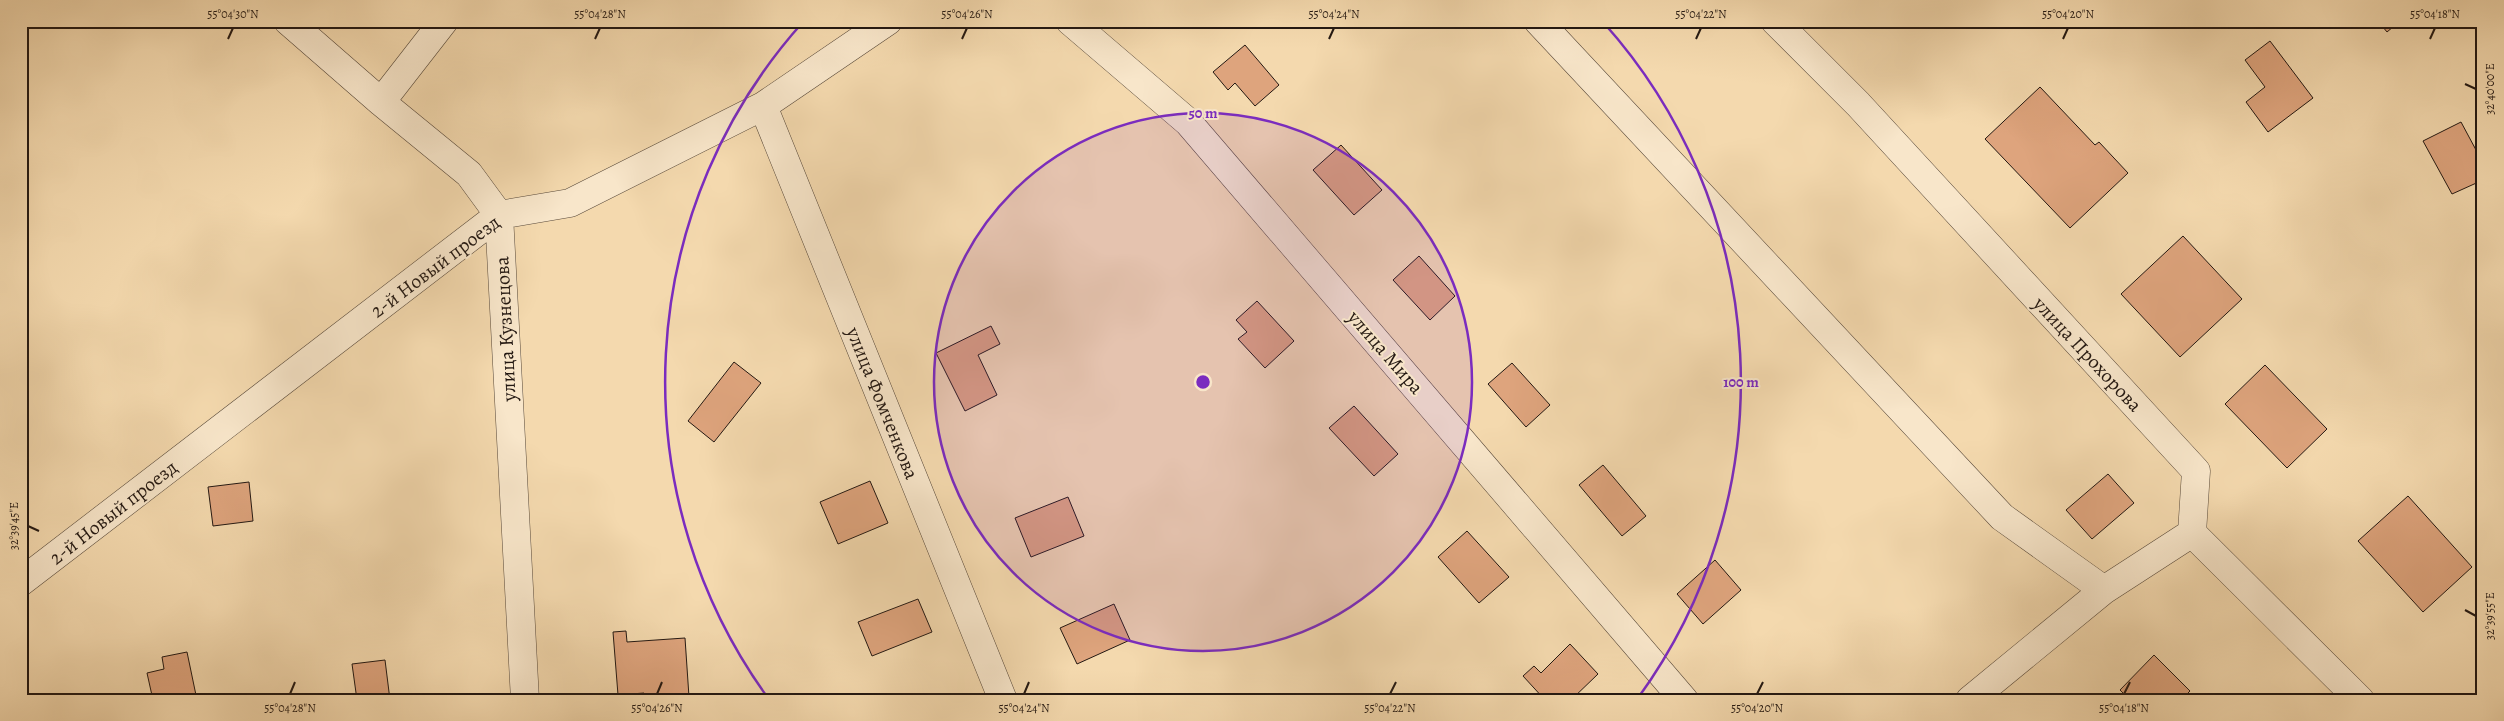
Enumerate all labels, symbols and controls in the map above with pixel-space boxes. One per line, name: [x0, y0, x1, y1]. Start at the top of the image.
text: 55°04'30"N: [207, 6, 259, 22]
text: 55°04'28"N: [574, 6, 626, 22]
text: 55°04'26"N: [941, 6, 993, 22]
text: 55°04'24"N: [1308, 6, 1360, 22]
text: 55°04'22"N: [1675, 6, 1727, 22]
text: 55°04'20"N: [2042, 6, 2094, 22]
text: 55°04'18"N: [2410, 6, 2460, 22]
text: 32°40'00"E: [2482, 63, 2498, 115]
text: 50 m: [1188, 103, 1218, 123]
street label: 2-й Новый проезд: [365, 209, 506, 324]
street label: улица Кузнецова: [488, 255, 523, 403]
street label: улица Прохорова: [2026, 290, 2149, 418]
street label: улица Мира: [1341, 304, 1430, 401]
street label: улица Фомченкова: [839, 322, 926, 484]
text: 100 m: [1723, 372, 1759, 392]
centre of rings: [1194, 373, 1212, 391]
street label: 2-й Новый проезд: [44, 454, 183, 571]
text: 32°39'45"E: [6, 502, 22, 550]
text: 32°39'55"E: [2482, 592, 2498, 640]
text: 55°04'28"N: [264, 700, 316, 716]
text: 55°04'26"N: [631, 700, 683, 716]
text: 55°04'24"N: [998, 700, 1050, 716]
text: 55°04'22"N: [1364, 700, 1416, 716]
text: 55°04'20"N: [1731, 700, 1783, 716]
text: 55°04'18"N: [2099, 700, 2149, 716]

